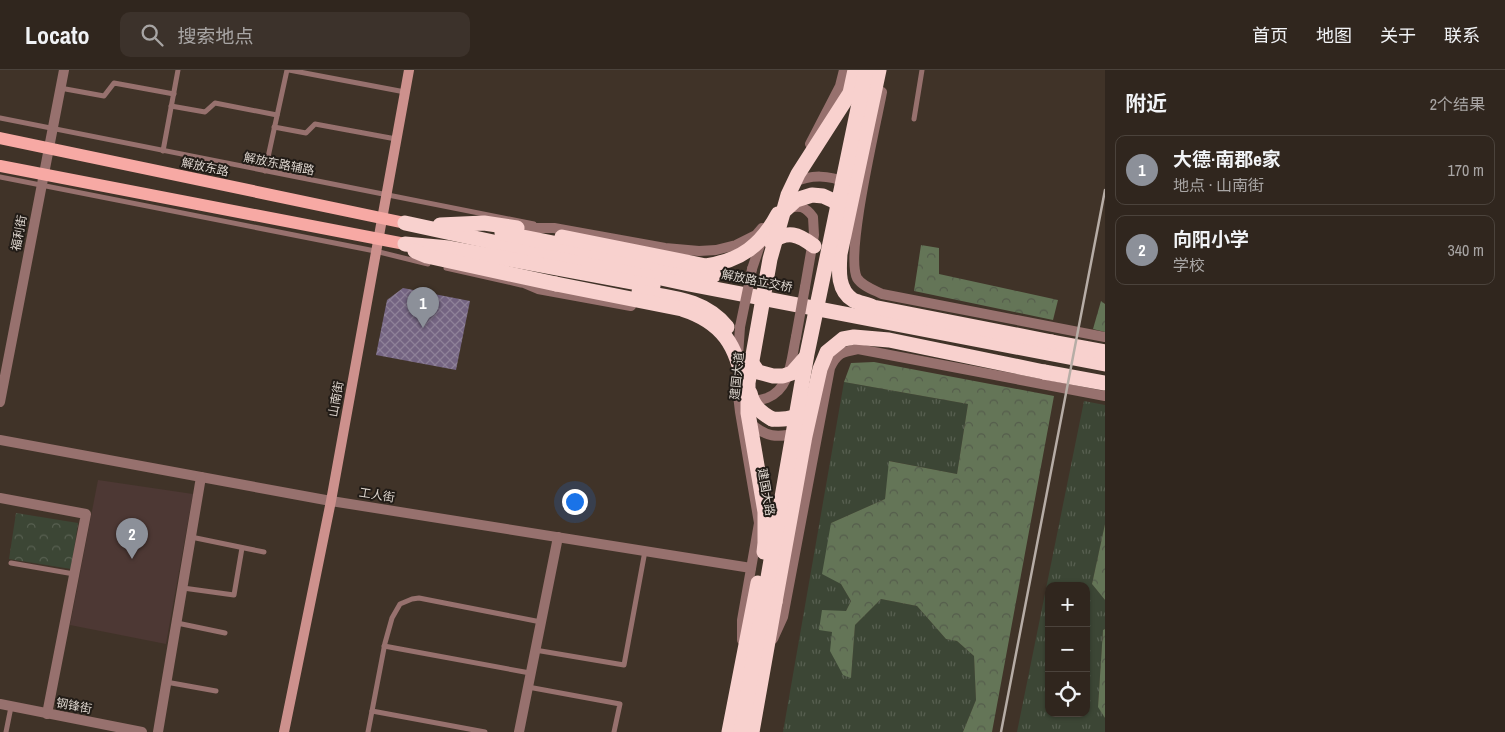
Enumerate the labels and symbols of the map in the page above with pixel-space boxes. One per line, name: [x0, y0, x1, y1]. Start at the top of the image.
street label: 解放东路辅路: [242, 149, 316, 179]
street label: 解放东路: [180, 154, 230, 180]
street label: 福利街: [8, 214, 30, 252]
street label: 解放路立交桥: [720, 266, 794, 296]
pin: 1: [407, 287, 439, 328]
street label: 建国大道: [727, 351, 747, 401]
street label: 山南街: [325, 380, 347, 418]
street label: 建国大路: [754, 467, 778, 517]
street label: 工人街: [358, 484, 396, 506]
your location: [562, 489, 588, 515]
pin: 2: [116, 518, 148, 559]
street label: 钢锋街: [55, 695, 93, 717]

